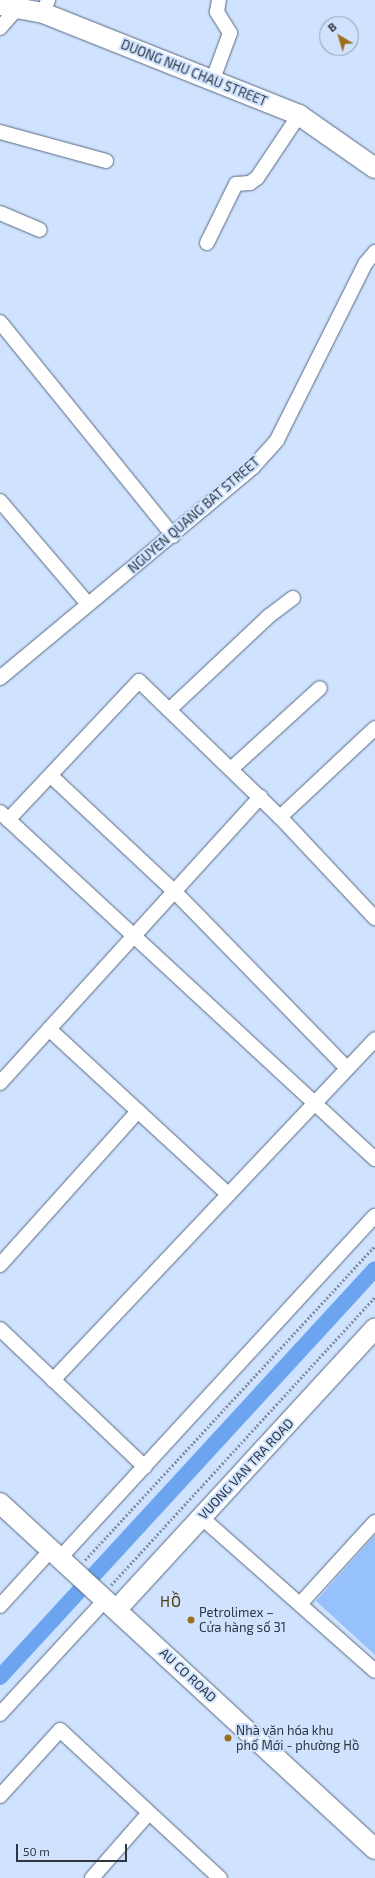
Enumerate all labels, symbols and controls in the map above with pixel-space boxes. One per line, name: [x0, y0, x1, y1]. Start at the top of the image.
north arrow: [319, 16, 359, 56]
text: B: [325, 20, 339, 34]
street label: DUONG NHU CHAU STREET: [119, 36, 269, 110]
street label: NGUYEN QUANG BAT STREET: [125, 454, 263, 576]
street label: VUONG VAN TRA ROAD: [195, 1415, 297, 1523]
district label: HỒ: [160, 1593, 182, 1611]
place label: Petrolimex – Cửa hàng số 31: [199, 1605, 286, 1636]
marker: Petrolimex – Cửa hàng số 31: [186, 1615, 196, 1625]
street label: AU CO ROAD: [156, 1645, 220, 1705]
place label: Nhà văn hóa khu phố Mới - phường Hồ: [236, 1723, 359, 1754]
marker: Nhà văn hóa khu phố Mới - phường Hồ: [223, 1733, 233, 1743]
scale bar: [18, 1836, 129, 1862]
text: 50 m: [23, 1844, 50, 1858]

